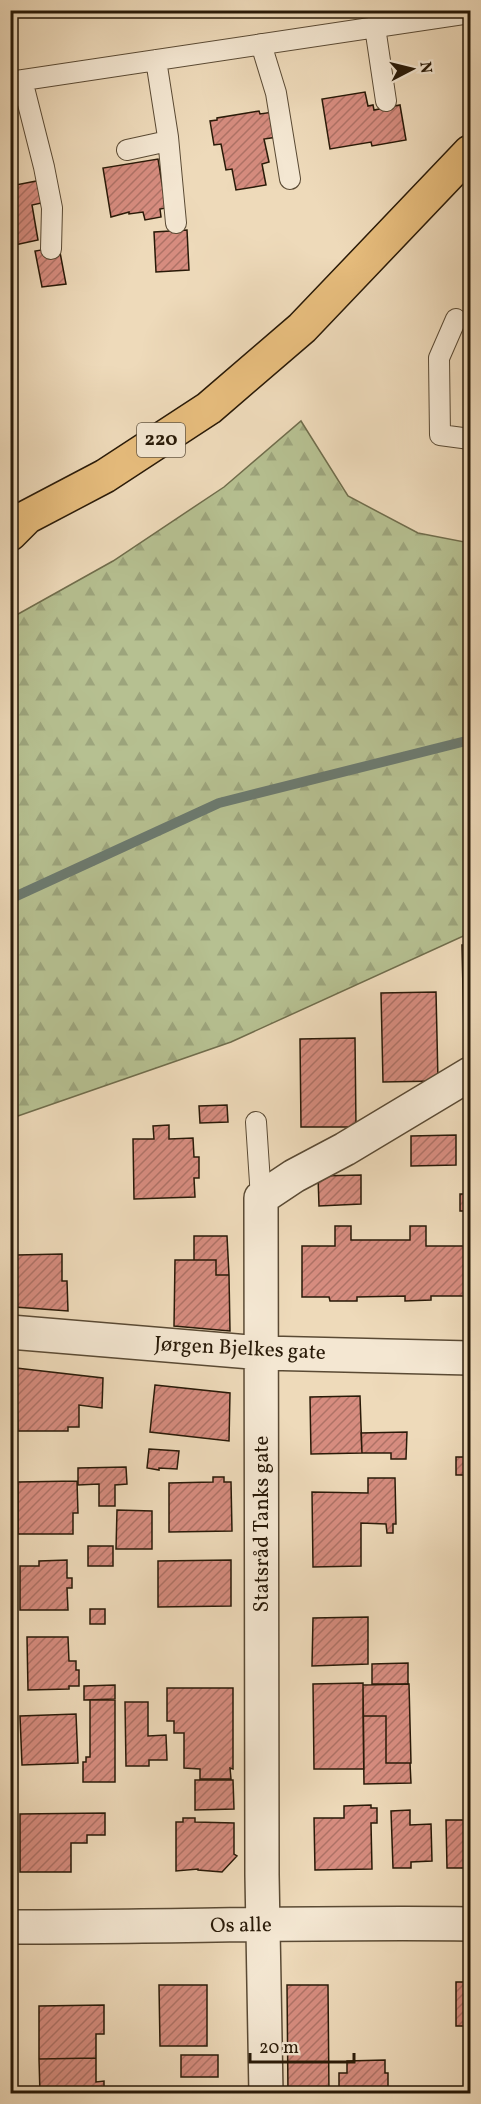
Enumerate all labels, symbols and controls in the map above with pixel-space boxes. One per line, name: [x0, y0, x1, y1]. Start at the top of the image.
north arrow: [382, 39, 442, 99]
text: N: [413, 60, 437, 75]
road number: 220: [137, 423, 185, 457]
street label: Jørgen Bjelkes gate: [153, 1330, 327, 1368]
street label: Statsråd Tanks gate: [248, 1436, 277, 1612]
street label: Os alle: [210, 1911, 272, 1941]
scale bar: [250, 2026, 354, 2064]
text: 20 m: [259, 2036, 299, 2061]

